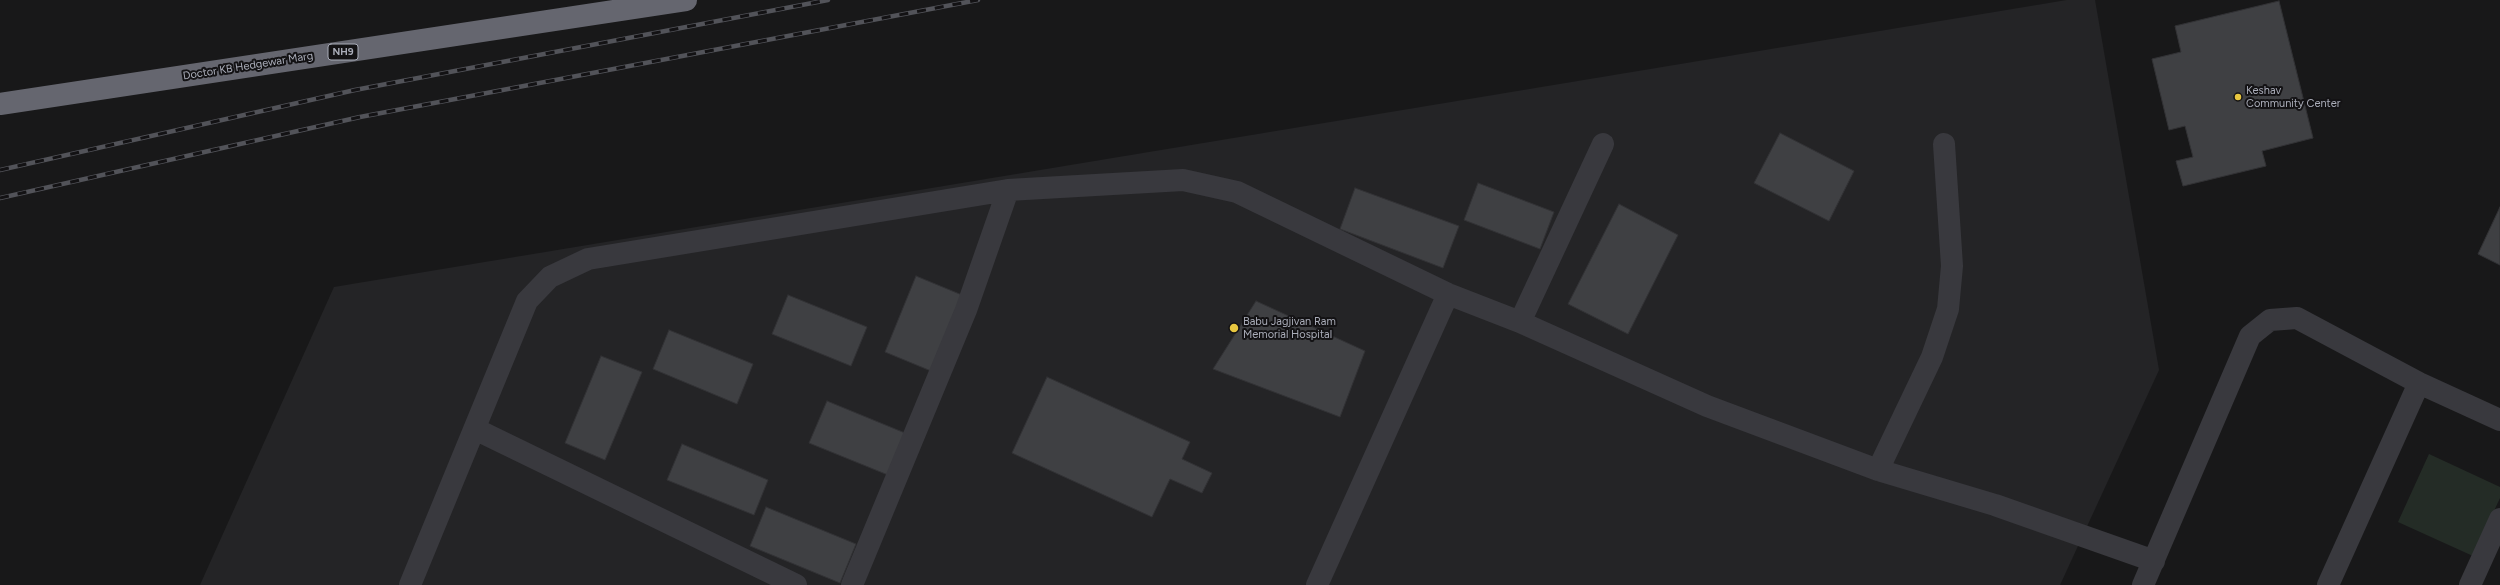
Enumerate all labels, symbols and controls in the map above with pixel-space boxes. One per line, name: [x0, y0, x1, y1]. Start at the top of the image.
road number: NH9: [328, 44, 358, 60]
street label: Doctor KB Hedgewar Marg: [182, 49, 314, 83]
place label: Keshav Community Center: [2246, 84, 2340, 110]
marker: Keshav Community Center: [2233, 92, 2243, 102]
place label: Babu Jagjivan Ram Memorial Hospital: [1243, 315, 1336, 341]
marker: Babu Jagjivan Ram Memorial Hospital: [1228, 322, 1240, 334]

